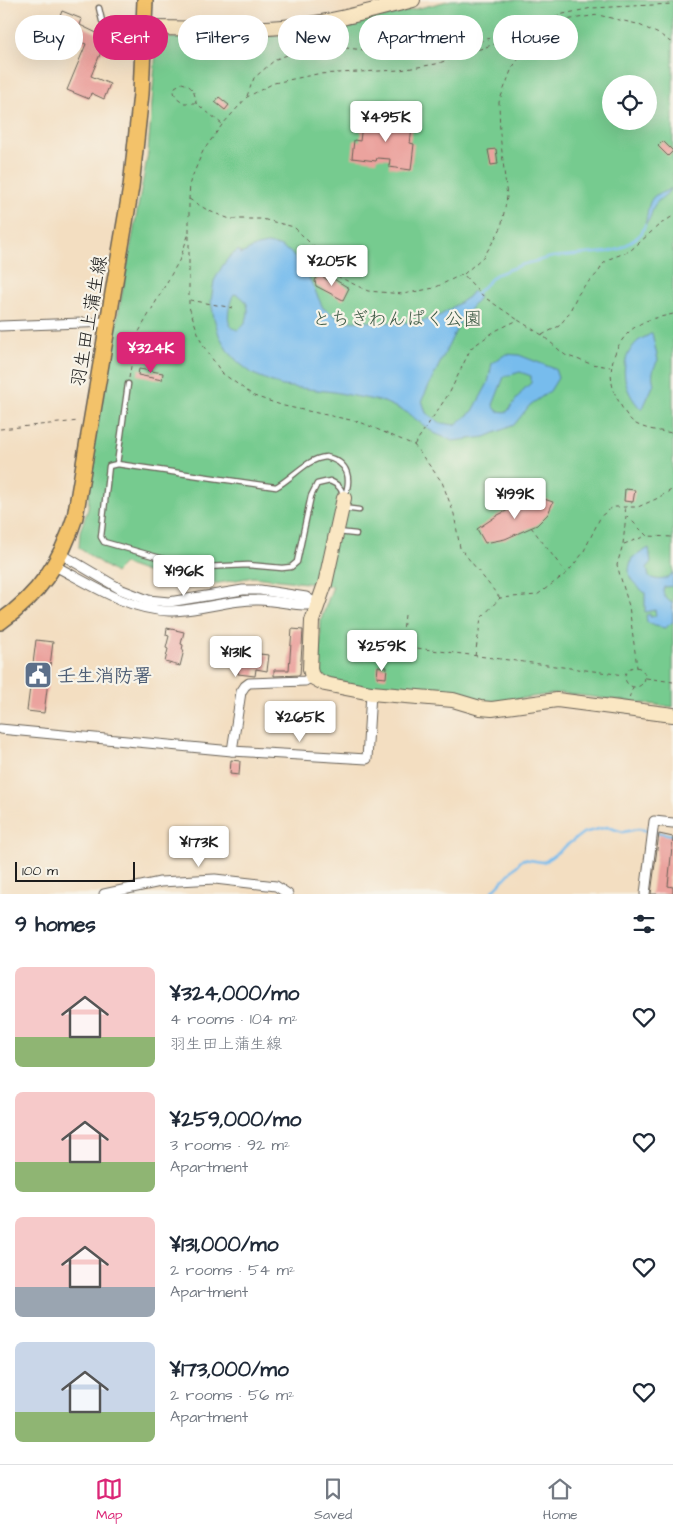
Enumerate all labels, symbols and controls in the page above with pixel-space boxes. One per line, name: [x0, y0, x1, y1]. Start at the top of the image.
chip: Buy: [15, 15, 83, 60]
chip: Rent: [93, 15, 168, 60]
chip: Filters: [178, 15, 268, 60]
chip: New: [278, 15, 349, 60]
chip: Apartment: [359, 15, 483, 60]
chip: House: [493, 15, 578, 60]
map controls: [602, 75, 657, 130]
button: locate: [602, 75, 657, 130]
pin: ¥495K: [351, 100, 421, 143]
text: ¥495K: [361, 106, 411, 128]
pin: ¥205K: [297, 244, 367, 287]
text: ¥205K: [308, 250, 356, 272]
street label: 羽生田上蒲生線: [65, 253, 114, 389]
park label: とちぎわんぱく公園: [312, 306, 482, 333]
pin: ¥324K: [116, 332, 186, 374]
text: ¥324K: [128, 337, 174, 359]
pin: ¥199K: [480, 478, 550, 520]
text: ¥199K: [496, 483, 534, 505]
pin: ¥196K: [149, 554, 219, 597]
text: ¥196K: [164, 560, 204, 582]
pin: ¥259K: [347, 630, 417, 672]
text: ¥259K: [358, 635, 406, 657]
pin: ¥131K: [201, 636, 271, 678]
text: ¥131K: [221, 641, 251, 663]
public building icon: 壬生消防署: [23, 660, 53, 690]
place label: 壬生消防署: [57, 663, 152, 690]
pin: ¥265K: [265, 700, 335, 743]
text: ¥265K: [276, 706, 324, 728]
pin: ¥173K: [164, 826, 234, 868]
text: ¥173K: [180, 831, 218, 853]
scale bar: [15, 859, 135, 882]
text: 100 m: [22, 861, 58, 881]
text: 9 homes: [15, 910, 96, 939]
icon: filters: [630, 910, 658, 938]
text: ¥324,000/mo: [170, 979, 299, 1008]
icon: home: [55, 987, 115, 1047]
icon: heart: [630, 1003, 658, 1031]
text: 4 rooms · 104 m²: [170, 1008, 298, 1030]
text: 羽生田上蒲生線: [170, 1033, 282, 1055]
text: ¥259,000/mo: [170, 1105, 301, 1134]
icon: home: [55, 1112, 115, 1172]
icon: heart: [630, 1128, 658, 1156]
text: 3 rooms · 92 m²: [170, 1134, 290, 1156]
text: Apartment: [170, 1156, 248, 1178]
text: ¥131,000/mo: [170, 1230, 278, 1259]
icon: home: [55, 1237, 115, 1297]
icon: heart: [630, 1253, 658, 1281]
text: 2 rooms · 54 m²: [170, 1259, 295, 1281]
text: Apartment: [170, 1281, 248, 1303]
text: ¥173,000/mo: [170, 1355, 289, 1384]
icon: home: [55, 1362, 115, 1422]
icon: heart: [630, 1378, 658, 1406]
text: 2 rooms · 56 m²: [170, 1384, 294, 1406]
text: Apartment: [170, 1406, 248, 1428]
tab: Map: [95, 1475, 123, 1525]
tab: Saved: [314, 1475, 352, 1525]
tab: Home: [543, 1475, 578, 1525]

